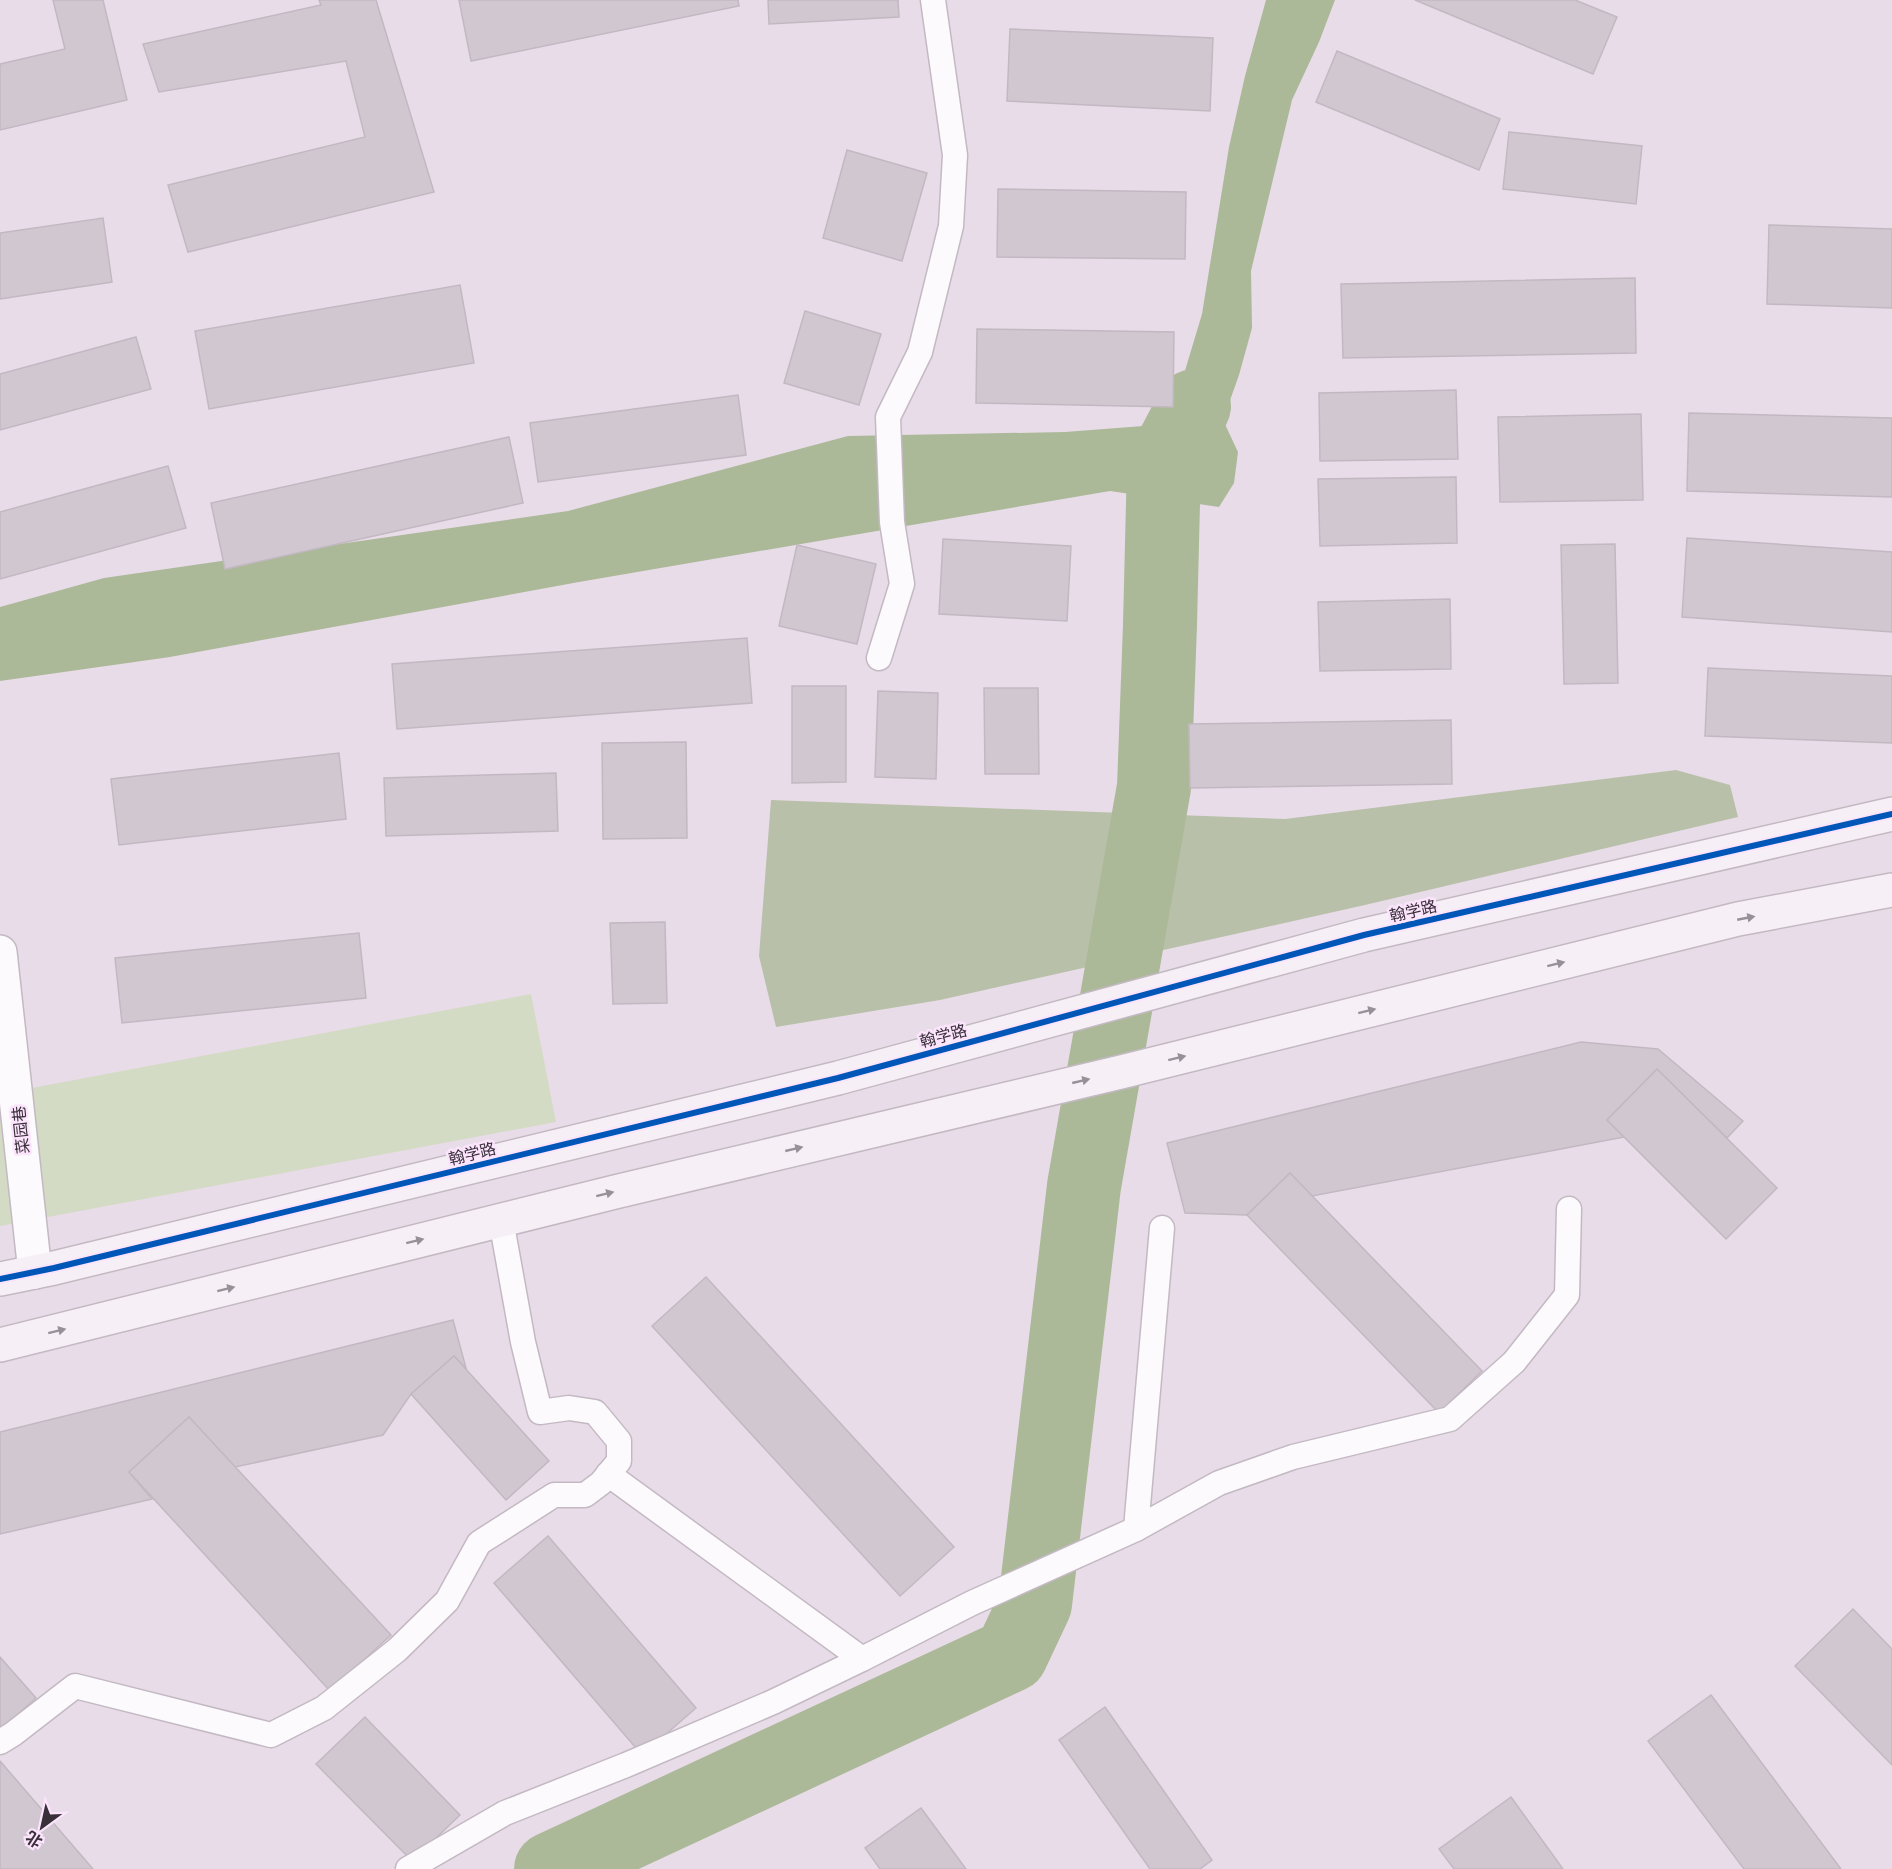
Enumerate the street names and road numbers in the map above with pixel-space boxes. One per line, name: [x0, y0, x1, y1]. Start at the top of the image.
street label: 翰学路: [1387, 895, 1439, 925]
street label: 翰学路: [917, 1020, 969, 1050]
street label: 菜园巷: [8, 1105, 32, 1155]
street label: 翰学路: [446, 1138, 498, 1168]

